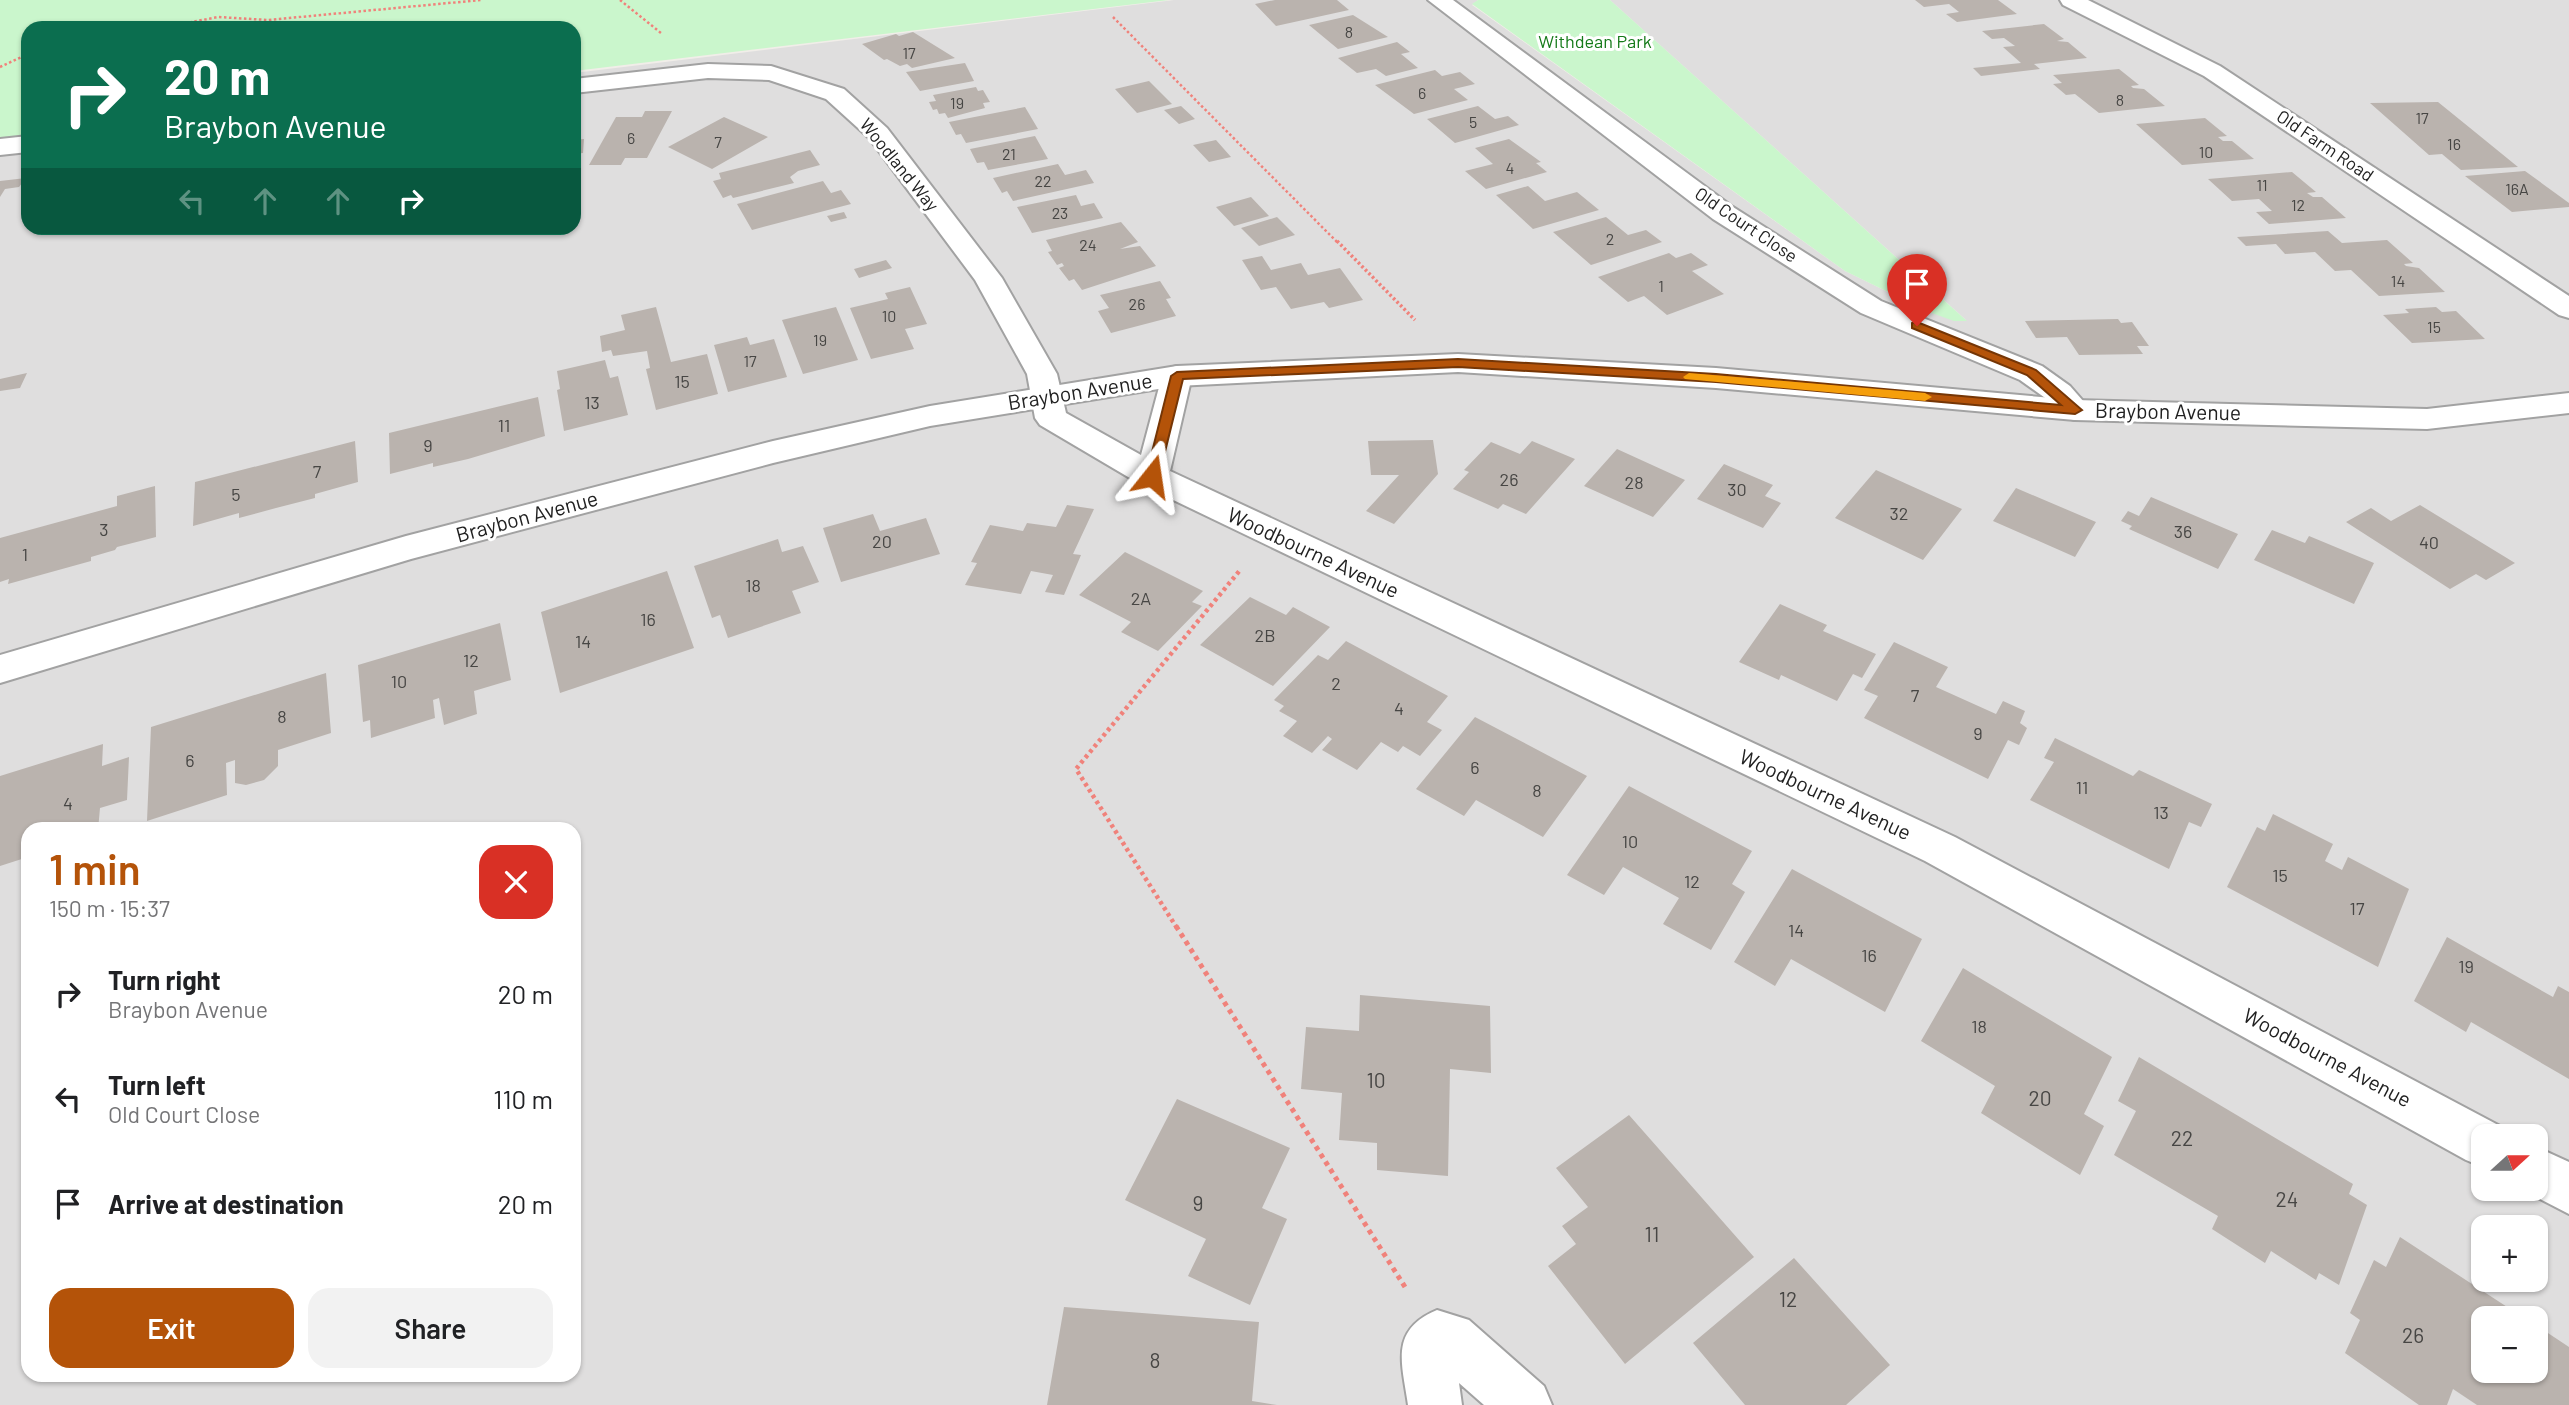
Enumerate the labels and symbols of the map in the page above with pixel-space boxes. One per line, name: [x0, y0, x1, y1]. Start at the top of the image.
house number: 8: [1345, 22, 1353, 41]
park label: Withdean Park: [1538, 30, 1652, 52]
house number: 17: [902, 43, 916, 62]
house number: 6: [1418, 83, 1426, 102]
house number: 8: [2116, 90, 2124, 109]
house number: 19: [950, 93, 964, 112]
street label: Old Farm Road: [2273, 105, 2378, 186]
house number: 17: [2415, 108, 2429, 127]
house number: 5: [1469, 112, 1477, 131]
street label: Woodland Way: [856, 114, 944, 215]
house number: 6: [627, 128, 635, 147]
house number: 7: [714, 132, 722, 151]
house number: 16: [2447, 134, 2461, 153]
house number: 10: [2199, 142, 2213, 161]
house number: 21: [1002, 144, 1016, 163]
house number: 4: [1506, 158, 1514, 177]
house number: 22: [1034, 171, 1052, 190]
house number: 11: [2256, 175, 2268, 194]
house number: 16A: [2505, 179, 2529, 198]
street label: Old Court Close: [1691, 182, 1802, 267]
house number: 12: [2291, 195, 2305, 214]
house number: 23: [1052, 203, 1068, 222]
house number: 2: [1606, 229, 1614, 248]
house number: 24: [1079, 235, 1097, 254]
pin: [1887, 254, 1947, 326]
house number: 14: [2391, 271, 2405, 290]
house number: 1: [1658, 276, 1664, 295]
house number: 26: [1129, 294, 1145, 313]
house number: 10: [882, 306, 896, 325]
house number: 15: [2427, 317, 2441, 336]
house number: 19: [813, 330, 827, 349]
house number: 17: [743, 351, 757, 370]
street label: Braybon Avenue: [1006, 367, 1154, 414]
house number: 15: [674, 370, 690, 392]
house number: 13: [584, 391, 600, 413]
street label: Braybon Avenue: [2095, 397, 2241, 424]
house number: 11: [498, 414, 510, 436]
house number: 9: [423, 434, 433, 456]
position arrow: [1115, 439, 1189, 513]
house number: 7: [313, 460, 322, 482]
house number: 26: [1500, 468, 1518, 490]
house number: 28: [1624, 471, 1644, 493]
house number: 30: [1727, 478, 1747, 500]
house number: 5: [231, 483, 241, 505]
street label: Braybon Avenue: [453, 485, 600, 547]
street label: Woodbourne Avenue: [1224, 501, 1404, 602]
house number: 32: [1890, 502, 1908, 524]
house number: 3: [99, 518, 109, 540]
house number: 36: [2174, 520, 2192, 542]
house number: 20: [872, 530, 892, 552]
house number: 40: [2419, 531, 2439, 553]
house number: 1: [22, 543, 28, 565]
house number: 18: [745, 574, 761, 596]
house number: 2A: [1131, 587, 1151, 609]
house number: 16: [640, 608, 656, 630]
house number: 2B: [1255, 624, 1275, 646]
house number: 14: [575, 630, 591, 652]
house number: 12: [463, 649, 479, 671]
house number: 10: [391, 670, 407, 692]
house number: 2: [1331, 672, 1341, 694]
house number: 7: [1911, 684, 1920, 706]
house number: 4: [1394, 697, 1404, 719]
house number: 8: [277, 705, 287, 727]
house number: 9: [1973, 722, 1983, 744]
street label: Woodbourne Avenue: [1736, 743, 1916, 844]
house number: 6: [185, 749, 195, 771]
house number: 6: [1470, 756, 1480, 778]
house number: 11: [2076, 776, 2088, 798]
house number: 8: [1532, 779, 1542, 801]
house number: 4: [63, 792, 73, 814]
house number: 13: [2153, 801, 2169, 823]
house number: 10: [1622, 830, 1638, 852]
house number: 15: [2272, 864, 2288, 886]
house number: 12: [1684, 870, 1700, 892]
house number: 17: [2350, 897, 2365, 919]
house number: 14: [1788, 919, 1804, 941]
house number: 16: [1861, 944, 1877, 966]
house number: 19: [2458, 955, 2474, 977]
street label: Woodbourne Avenue: [2239, 1002, 2416, 1112]
house number: 18: [1971, 1015, 1987, 1037]
house number: 10: [1366, 1067, 1386, 1092]
house number: 20: [2028, 1085, 2052, 1110]
north arrow: [2471, 1124, 2548, 1200]
house number: 22: [2171, 1125, 2193, 1150]
house number: 24: [2276, 1186, 2298, 1211]
house number: 9: [1193, 1190, 1203, 1215]
house number: 11: [1645, 1221, 1659, 1246]
house number: 12: [1779, 1286, 1797, 1311]
house number: 26: [2402, 1322, 2424, 1347]
house number: 8: [1150, 1347, 1160, 1372]

